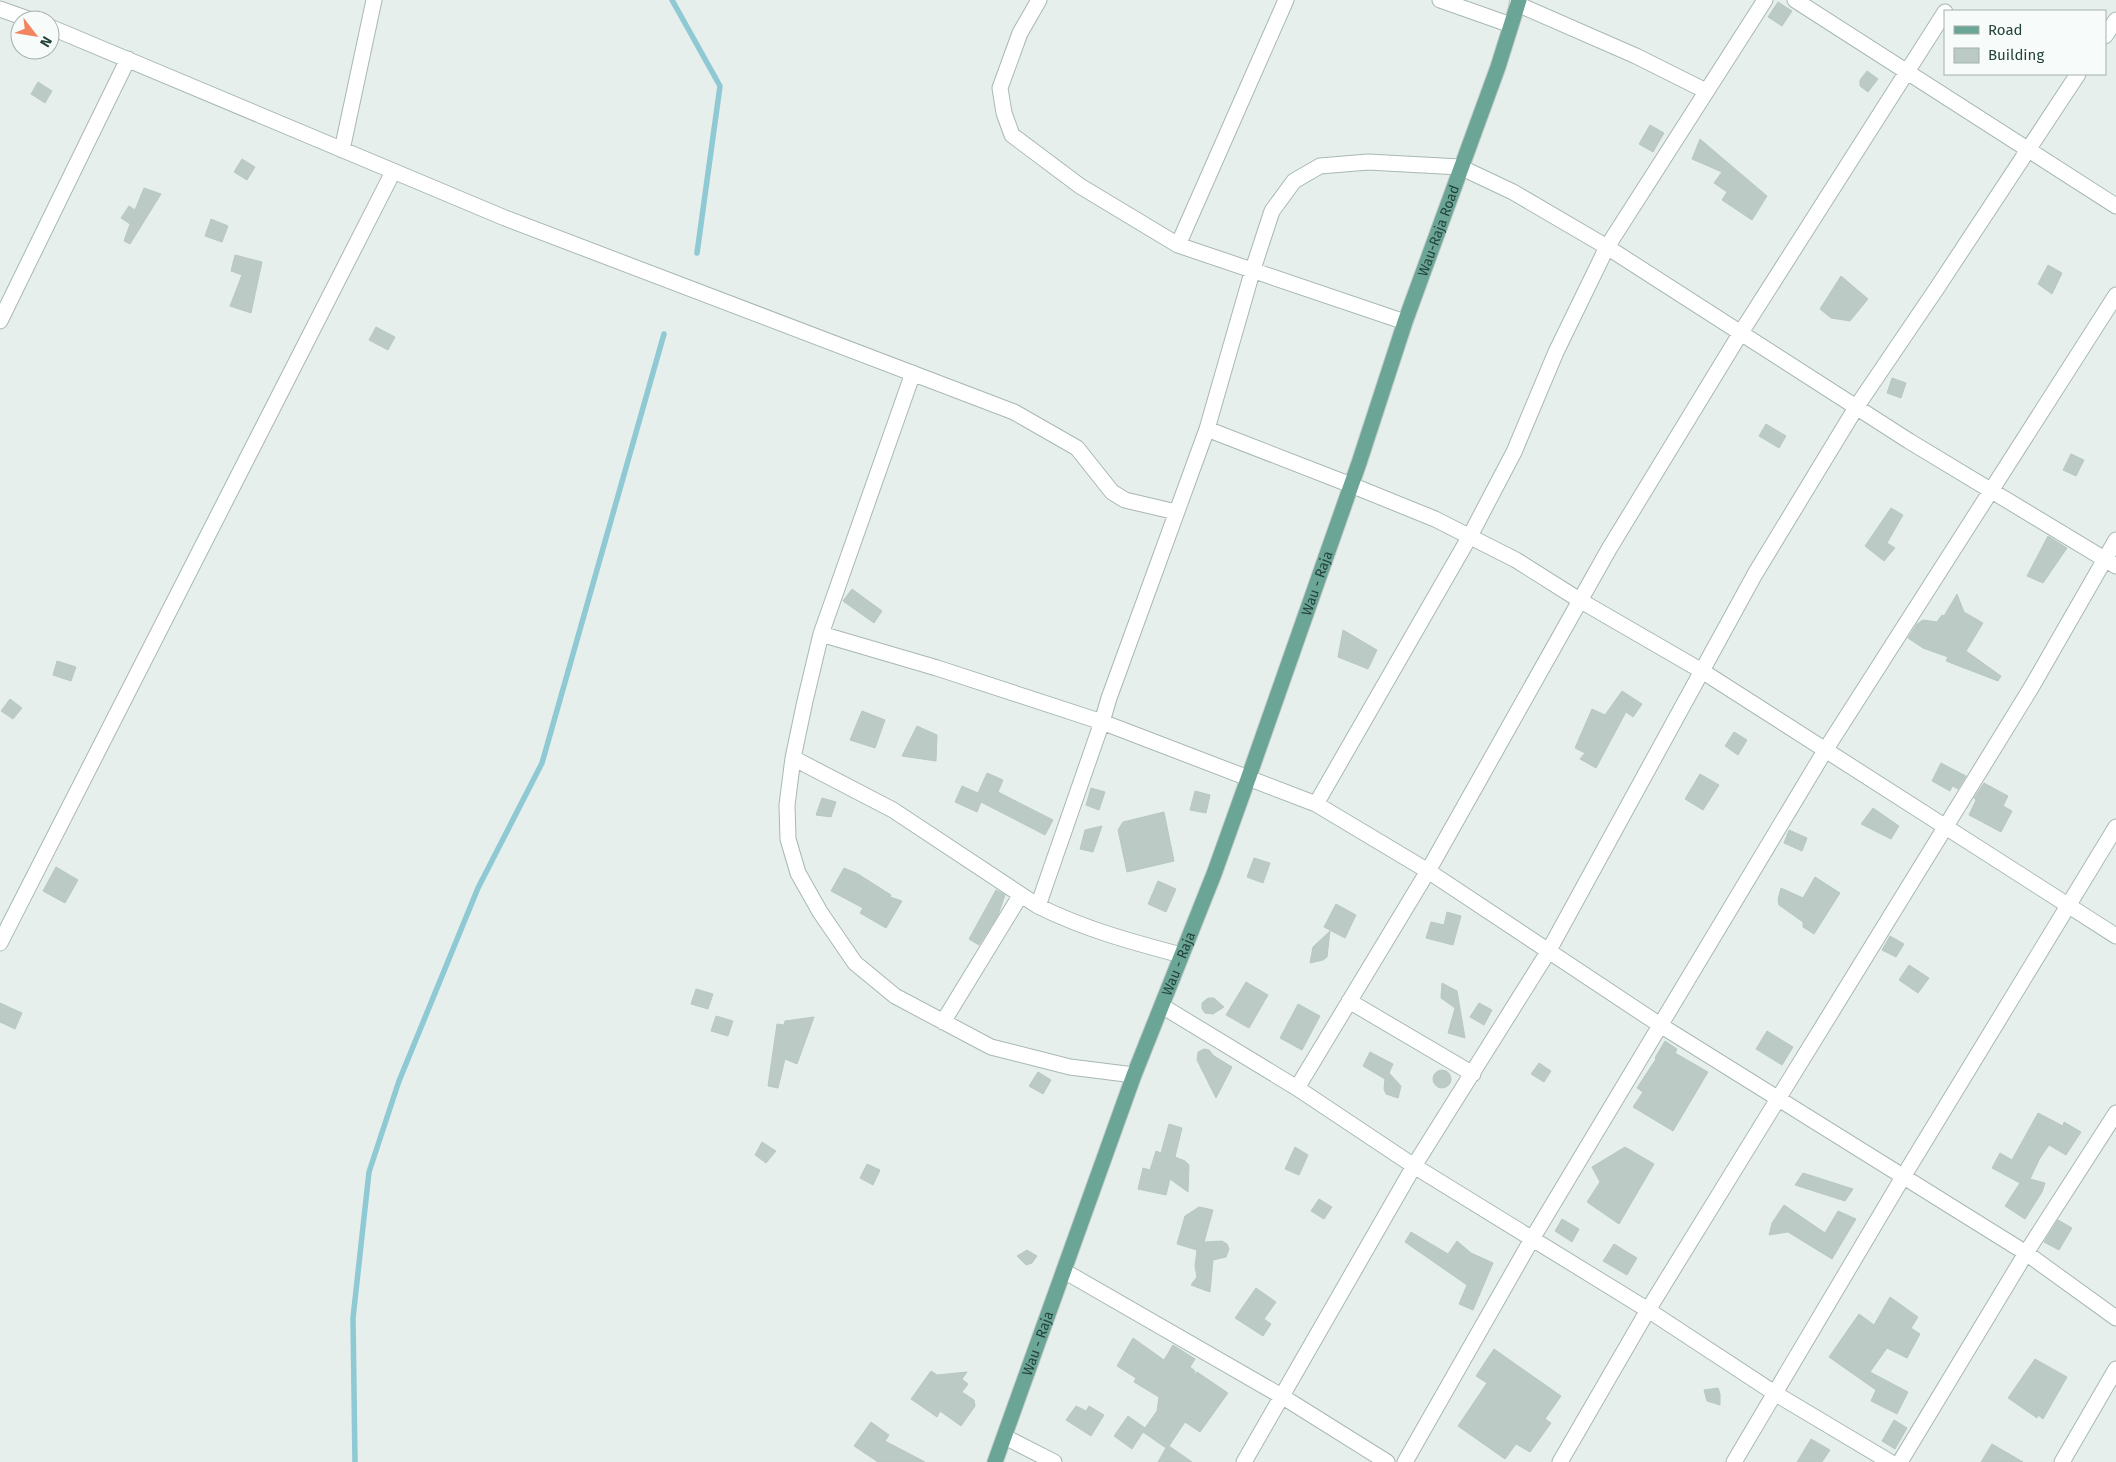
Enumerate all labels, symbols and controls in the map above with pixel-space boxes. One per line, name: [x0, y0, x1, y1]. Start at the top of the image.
north arrow: [10, 10, 60, 60]
legend: [1944, 10, 2106, 75]
text: Road: [1988, 21, 2023, 39]
text: N: [36, 33, 55, 50]
text: Building: [1988, 46, 2044, 64]
street label: Wau-Raja Road: [1414, 183, 1463, 279]
street label: Wau - Raja: [1298, 549, 1336, 618]
street label: Wau - Raja: [1158, 929, 1199, 998]
street label: Wau - Raja: [1019, 1309, 1057, 1378]

